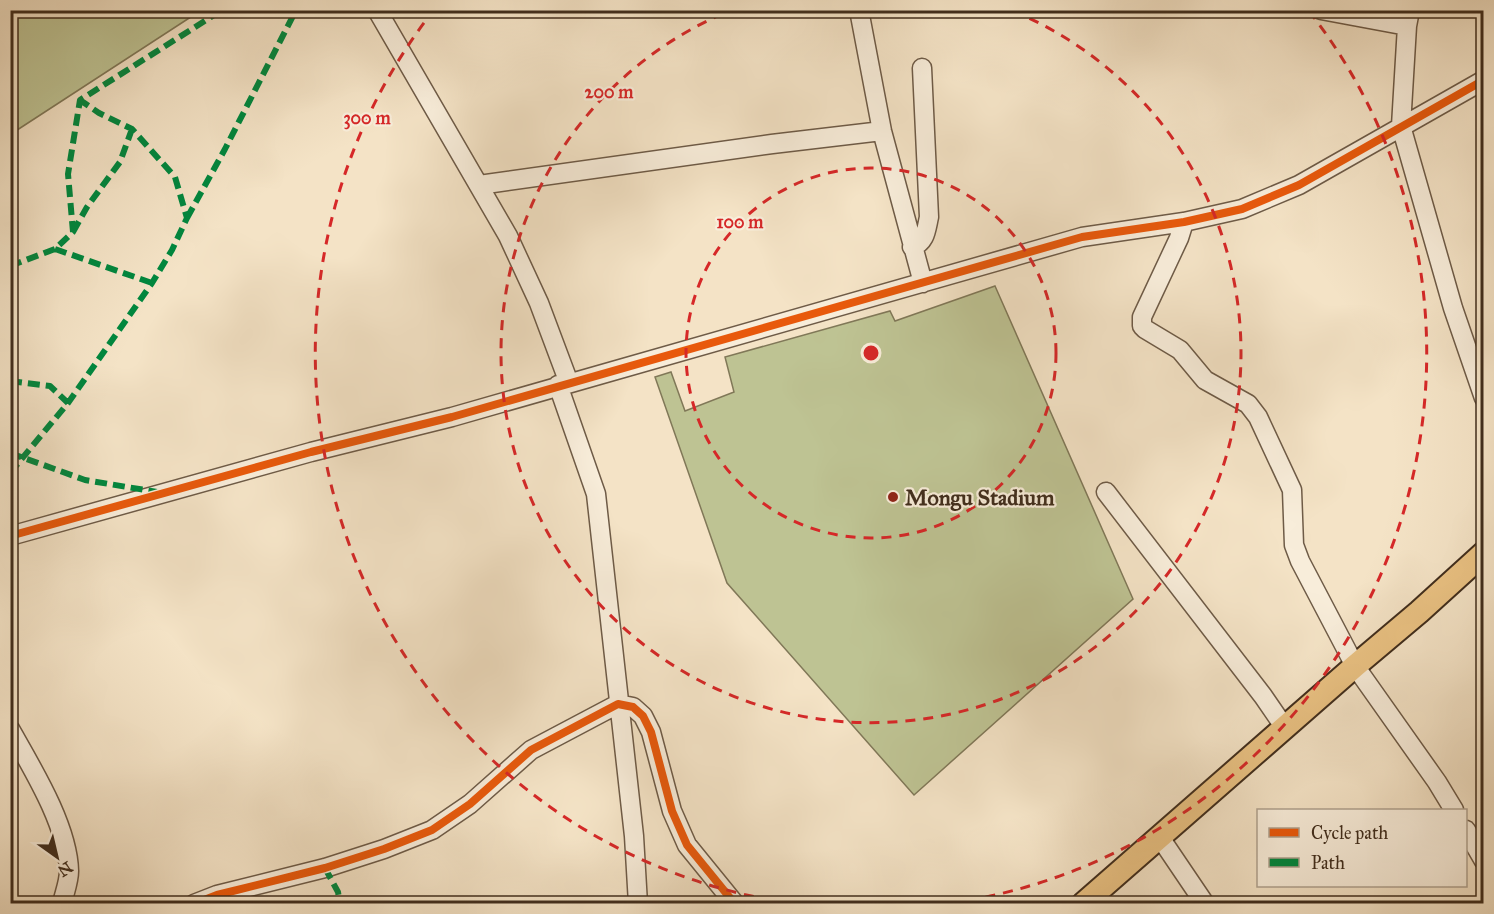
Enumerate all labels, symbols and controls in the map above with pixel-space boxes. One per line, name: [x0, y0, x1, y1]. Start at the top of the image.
text: 200 m: [585, 81, 634, 103]
text: 300 m: [343, 107, 391, 130]
text: 100 m: [717, 211, 764, 233]
centre of rings: [861, 343, 881, 363]
place label: Mongu Stadium: [905, 484, 1055, 511]
marker: Mongu Stadium: [886, 490, 900, 504]
legend: [1257, 809, 1467, 887]
text: Cycle path: [1311, 822, 1388, 844]
north arrow: [27, 827, 87, 887]
text: Path: [1311, 852, 1345, 874]
text: N: [54, 857, 76, 881]

